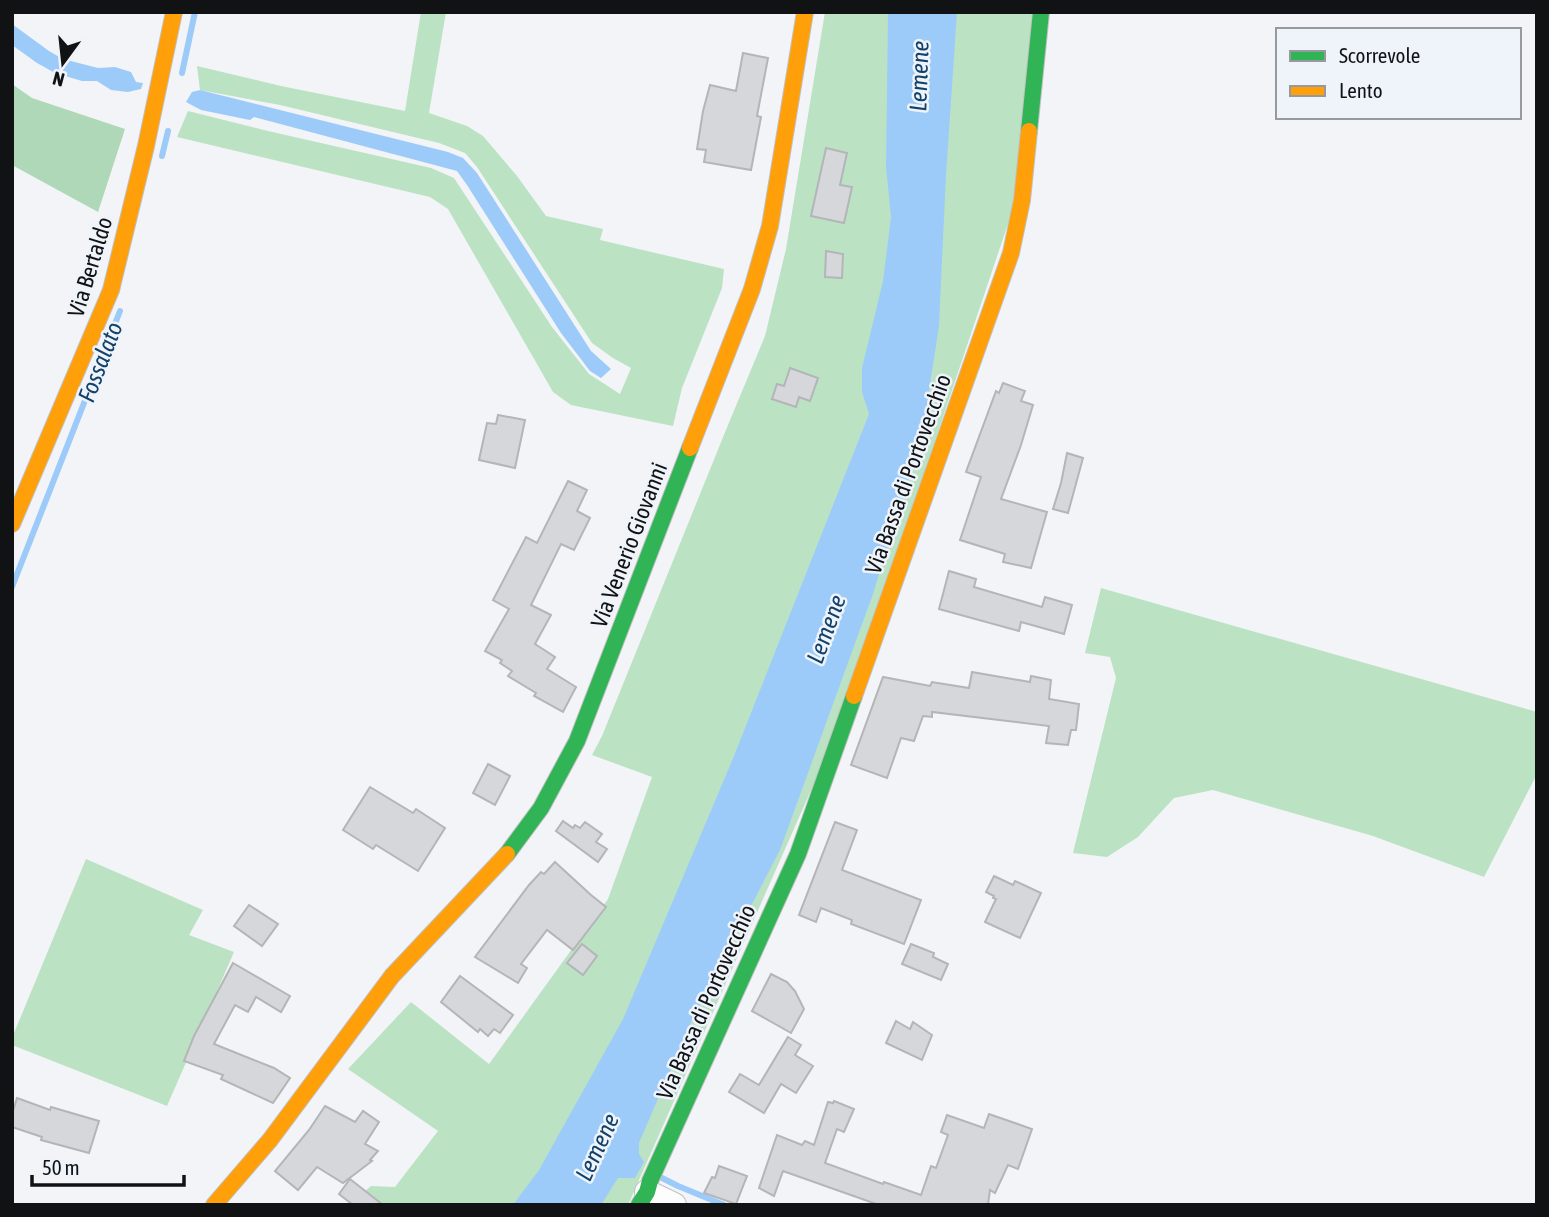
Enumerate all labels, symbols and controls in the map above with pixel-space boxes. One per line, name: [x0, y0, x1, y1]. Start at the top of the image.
north arrow: [28, 28, 98, 98]
legend: [1276, 28, 1521, 119]
water label: Lemene: [904, 40, 934, 112]
text: Scorrevole: [1339, 43, 1420, 67]
text: N: [50, 67, 67, 91]
text: Lento: [1339, 78, 1383, 102]
street label: Via Bertaldo: [62, 214, 118, 320]
water label: Fossalato: [72, 318, 128, 406]
street label: Via Bassa di Portovecchio: [860, 371, 956, 577]
street label: Via Venerio Giovanni: [586, 459, 672, 631]
water label: Lemene: [801, 591, 851, 667]
street label: Via Bassa di Portovecchio: [651, 900, 761, 1104]
water label: Lemene: [570, 1109, 624, 1185]
scale bar: [32, 1144, 184, 1188]
text: 50 m: [42, 1155, 80, 1179]

